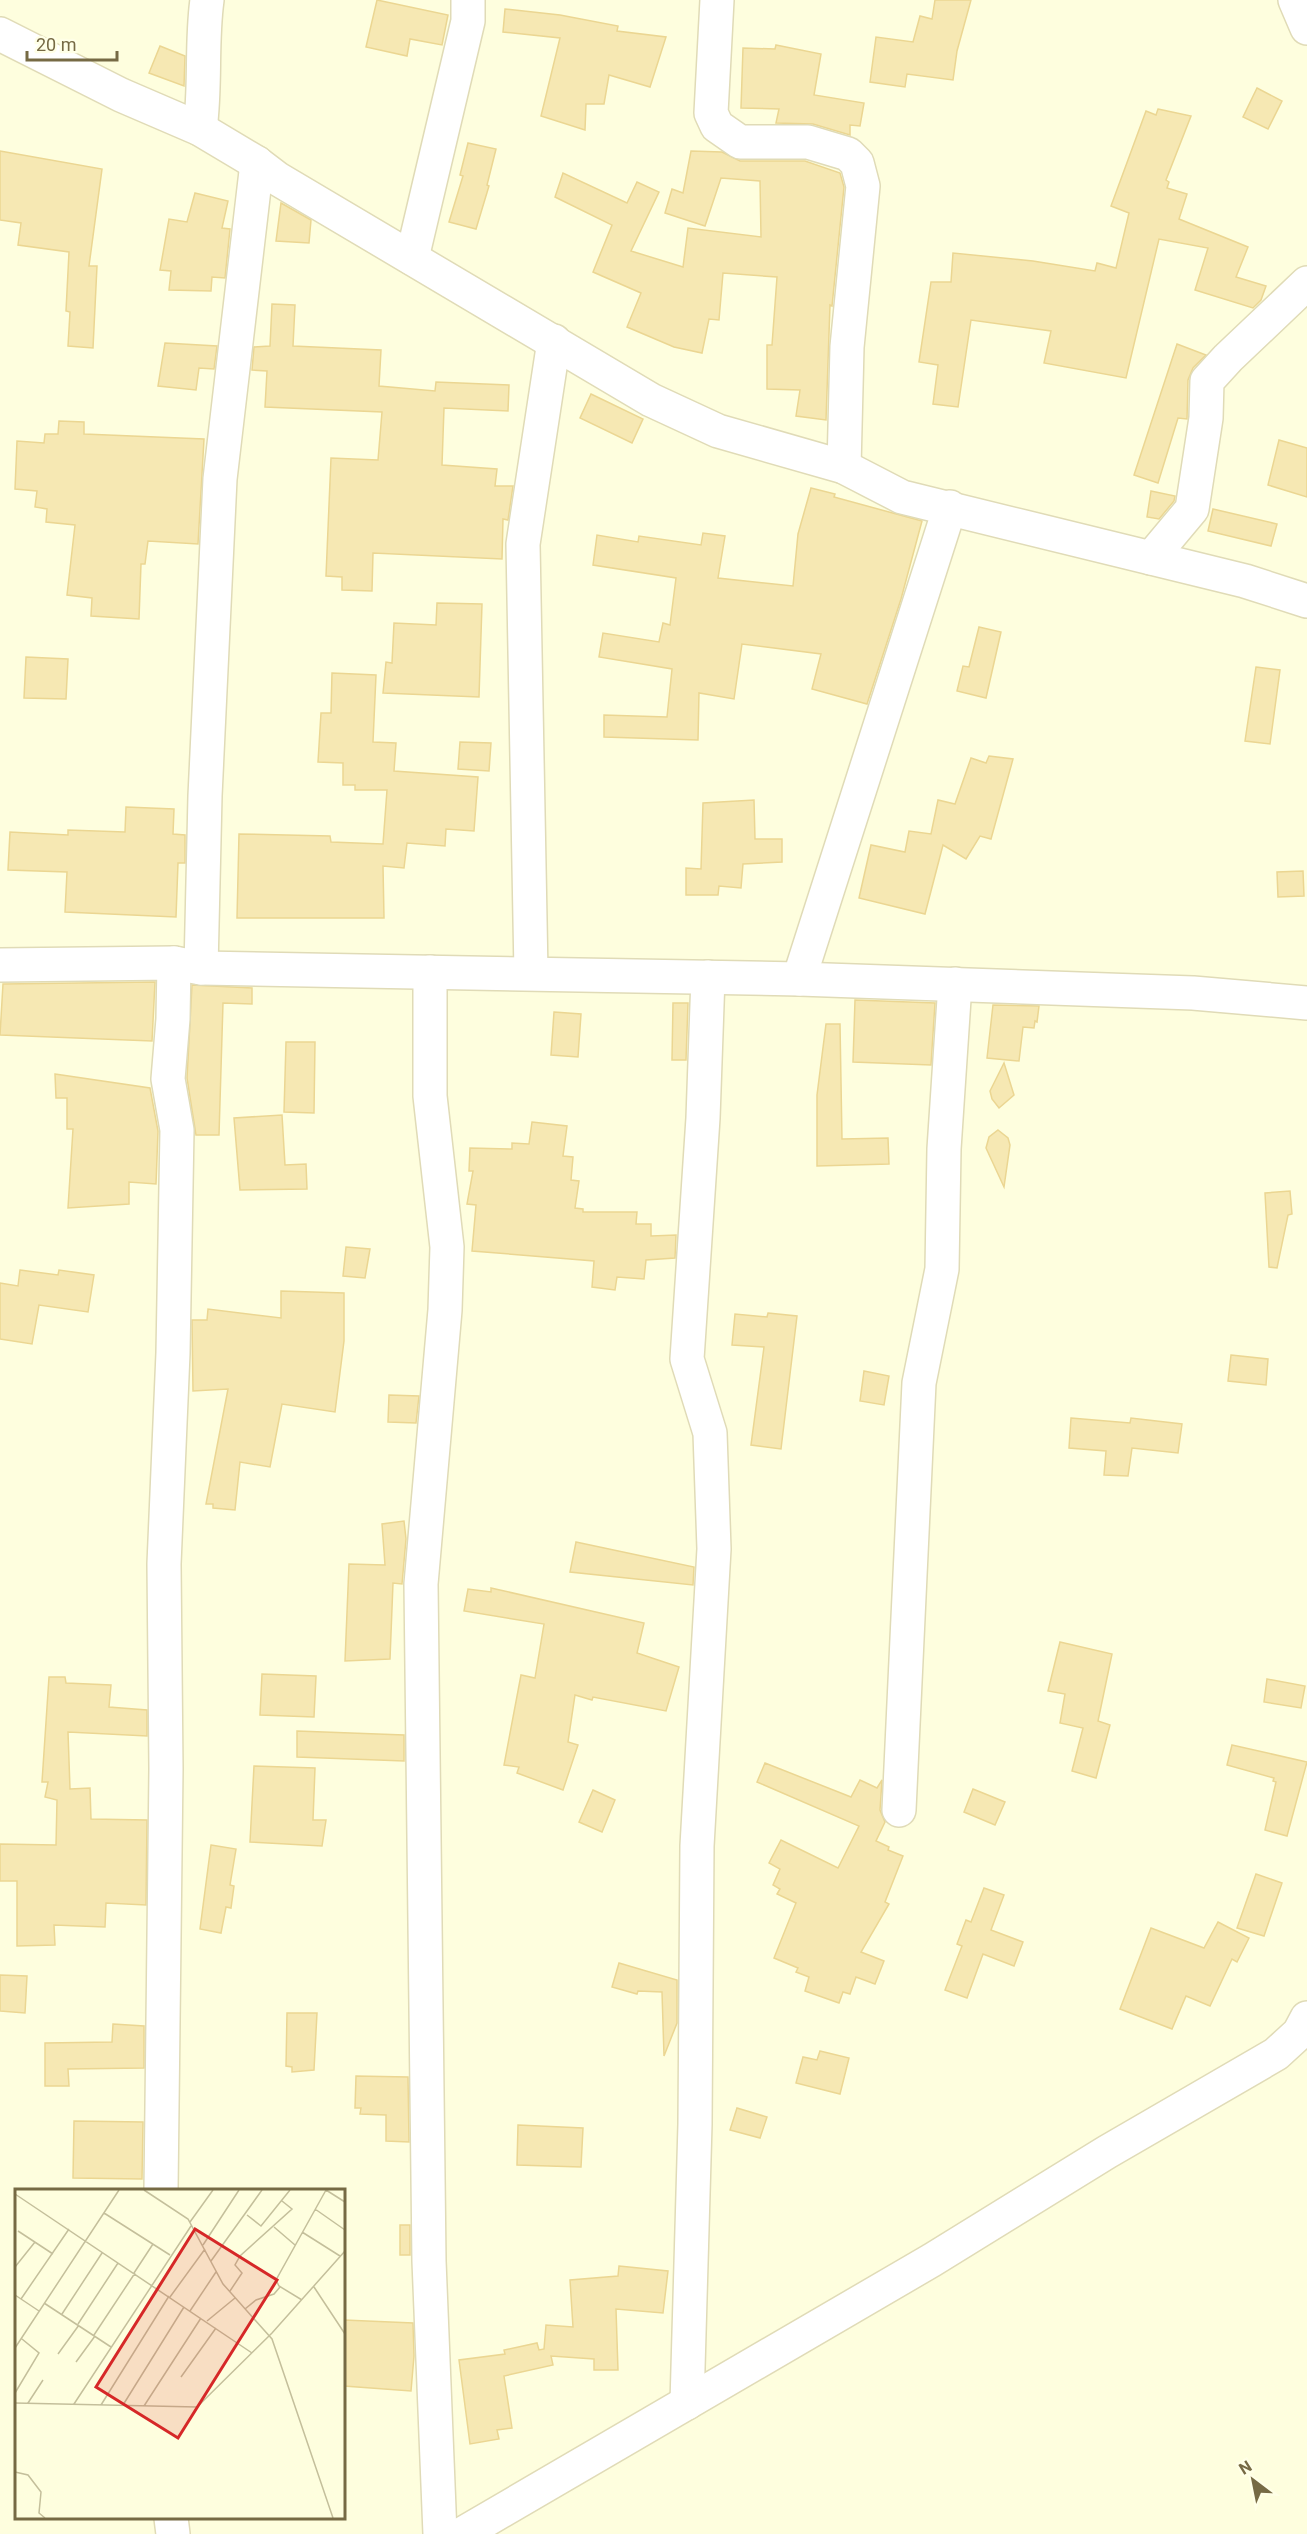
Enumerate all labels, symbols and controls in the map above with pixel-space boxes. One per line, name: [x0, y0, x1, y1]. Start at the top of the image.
scale bar: [27, 24, 117, 62]
text: 20 m: [36, 34, 76, 55]
inset map: [15, 2189, 345, 2519]
north arrow: [1223, 2450, 1283, 2510]
text: N: [1235, 2457, 1255, 2479]

